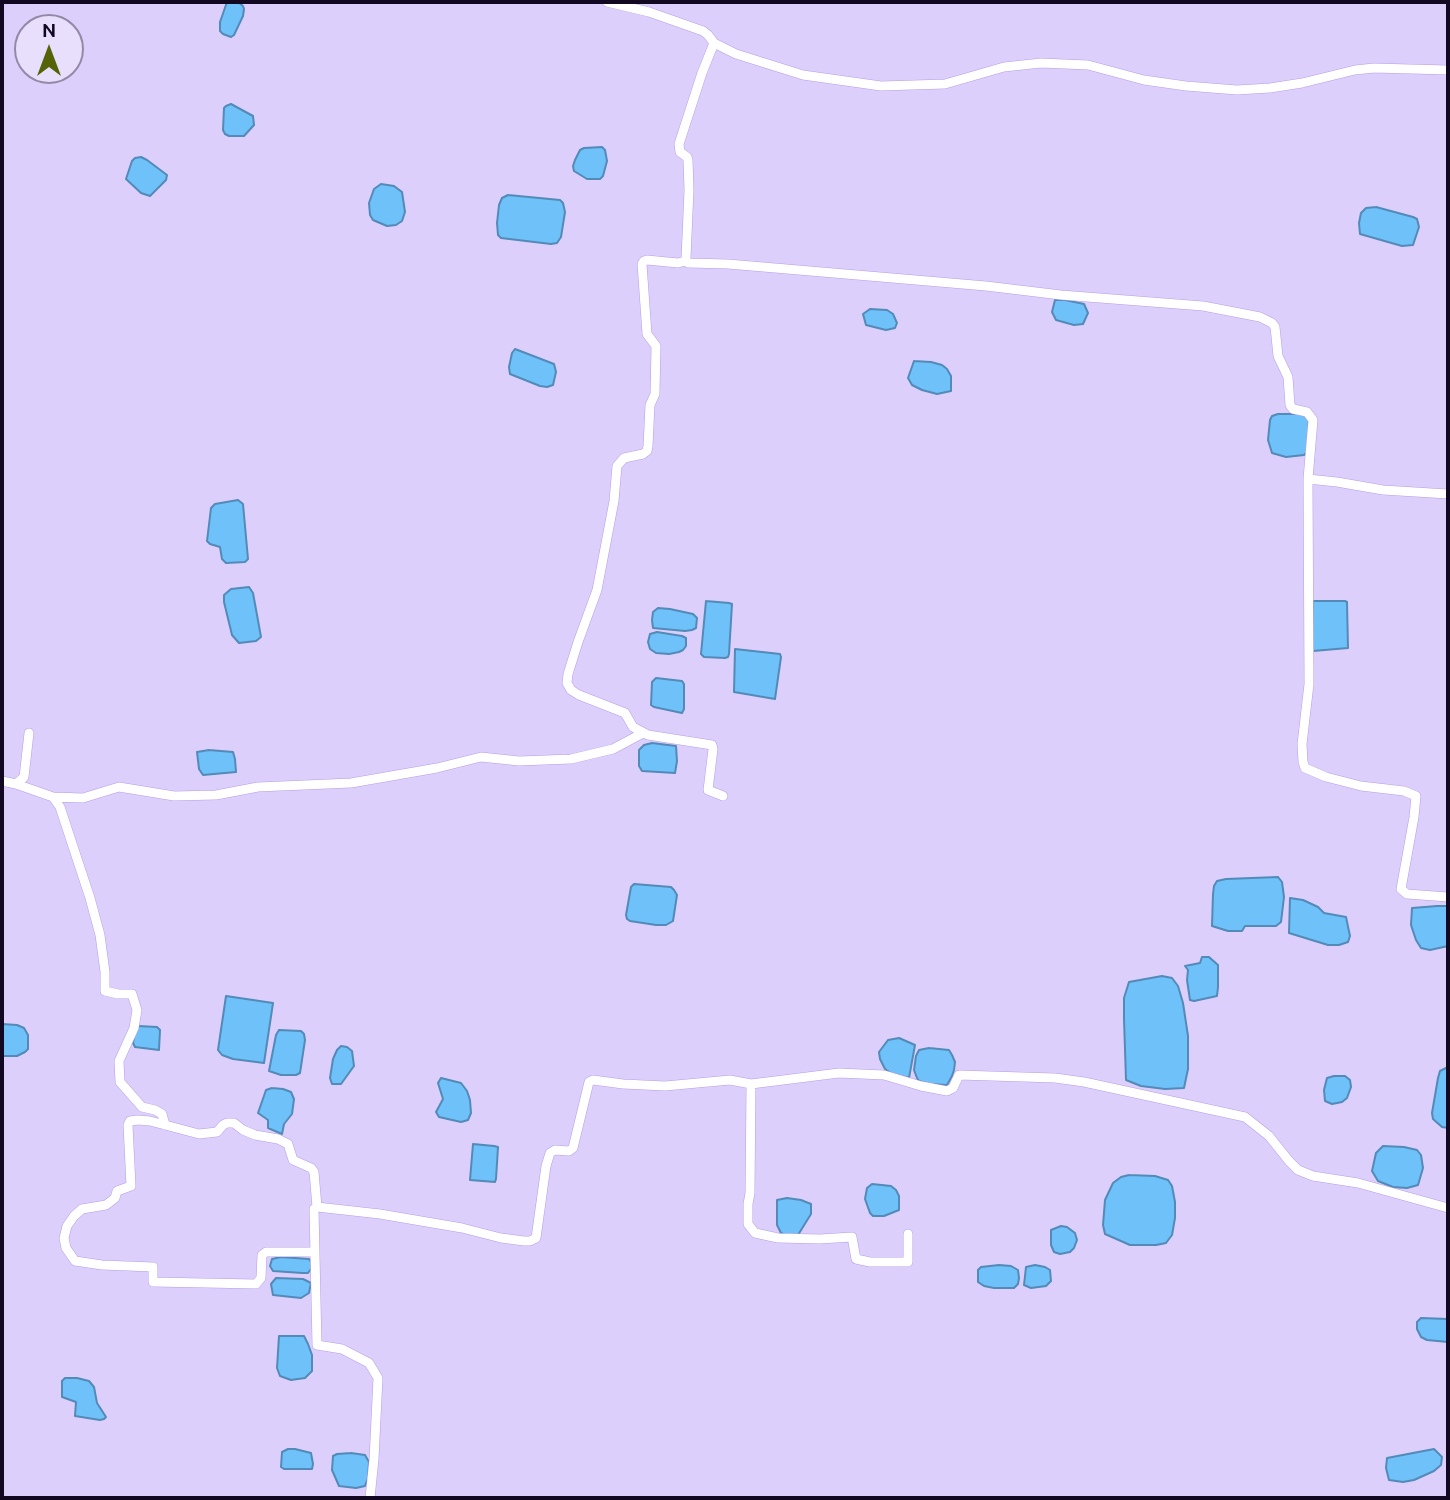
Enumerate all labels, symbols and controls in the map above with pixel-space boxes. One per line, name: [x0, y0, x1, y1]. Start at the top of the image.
north arrow: [14, 14, 84, 84]
text: N: [42, 19, 56, 41]

